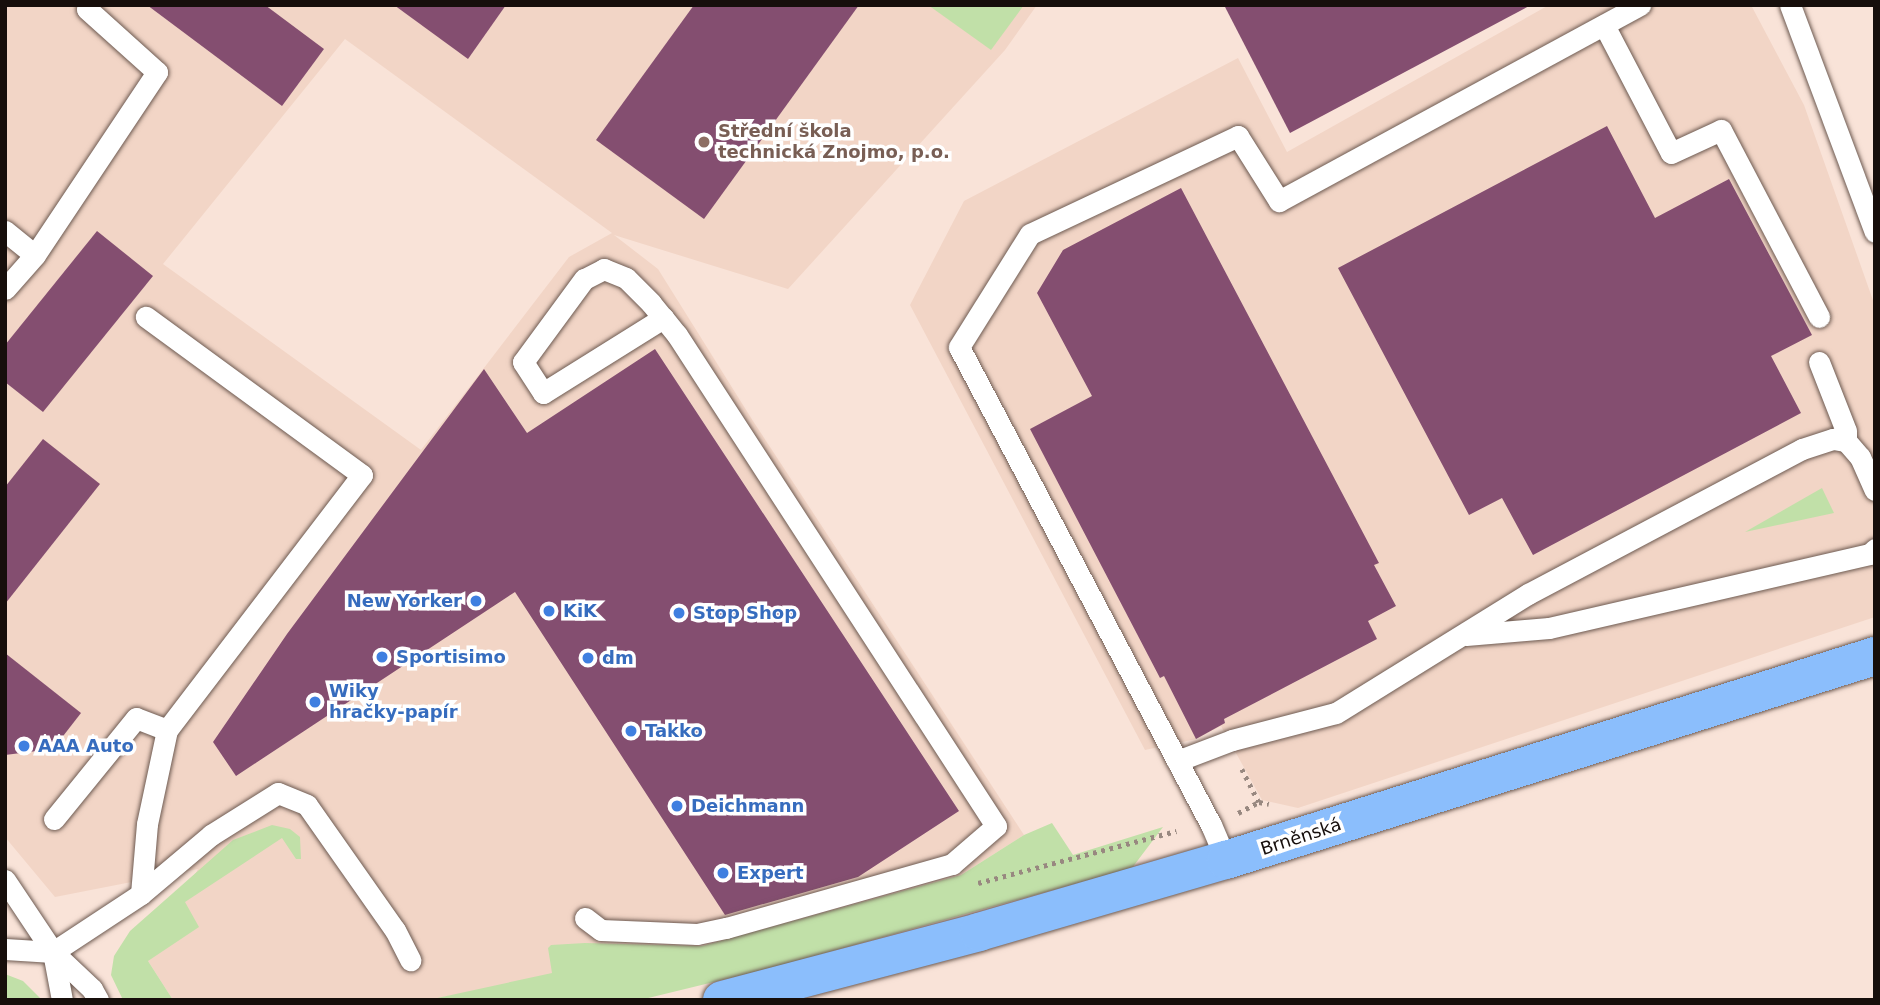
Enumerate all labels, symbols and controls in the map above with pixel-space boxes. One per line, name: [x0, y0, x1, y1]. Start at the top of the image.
place label: Střední škola technická Znojmo, p.o.: [718, 121, 950, 164]
marker: Střední škola technická Znojmo, p.o.: [696, 134, 712, 150]
place label: New Yorker: [347, 590, 462, 612]
marker: New Yorker: [468, 593, 484, 609]
place label: KiK: [563, 600, 597, 622]
place label: Stop Shop: [693, 602, 797, 624]
marker: KiK: [541, 603, 557, 619]
marker: Stop Shop: [671, 605, 687, 621]
place label: Sportisimo: [396, 646, 506, 668]
place label: dm: [602, 647, 634, 669]
marker: Sportisimo: [374, 649, 390, 665]
marker: dm: [580, 650, 596, 666]
place label: Wiky hračky-papír: [329, 681, 458, 724]
marker: Wiky hračky-papír: [307, 694, 323, 710]
place label: Takko: [645, 720, 703, 742]
marker: Takko: [623, 723, 639, 739]
place label: AAA Auto: [38, 735, 134, 757]
marker: AAA Auto: [16, 738, 32, 754]
place label: Deichmann: [691, 795, 804, 817]
marker: Deichmann: [669, 798, 685, 814]
street label: Brněnská: [1258, 814, 1344, 860]
place label: Expert: [737, 862, 803, 884]
marker: Expert: [715, 865, 731, 881]

